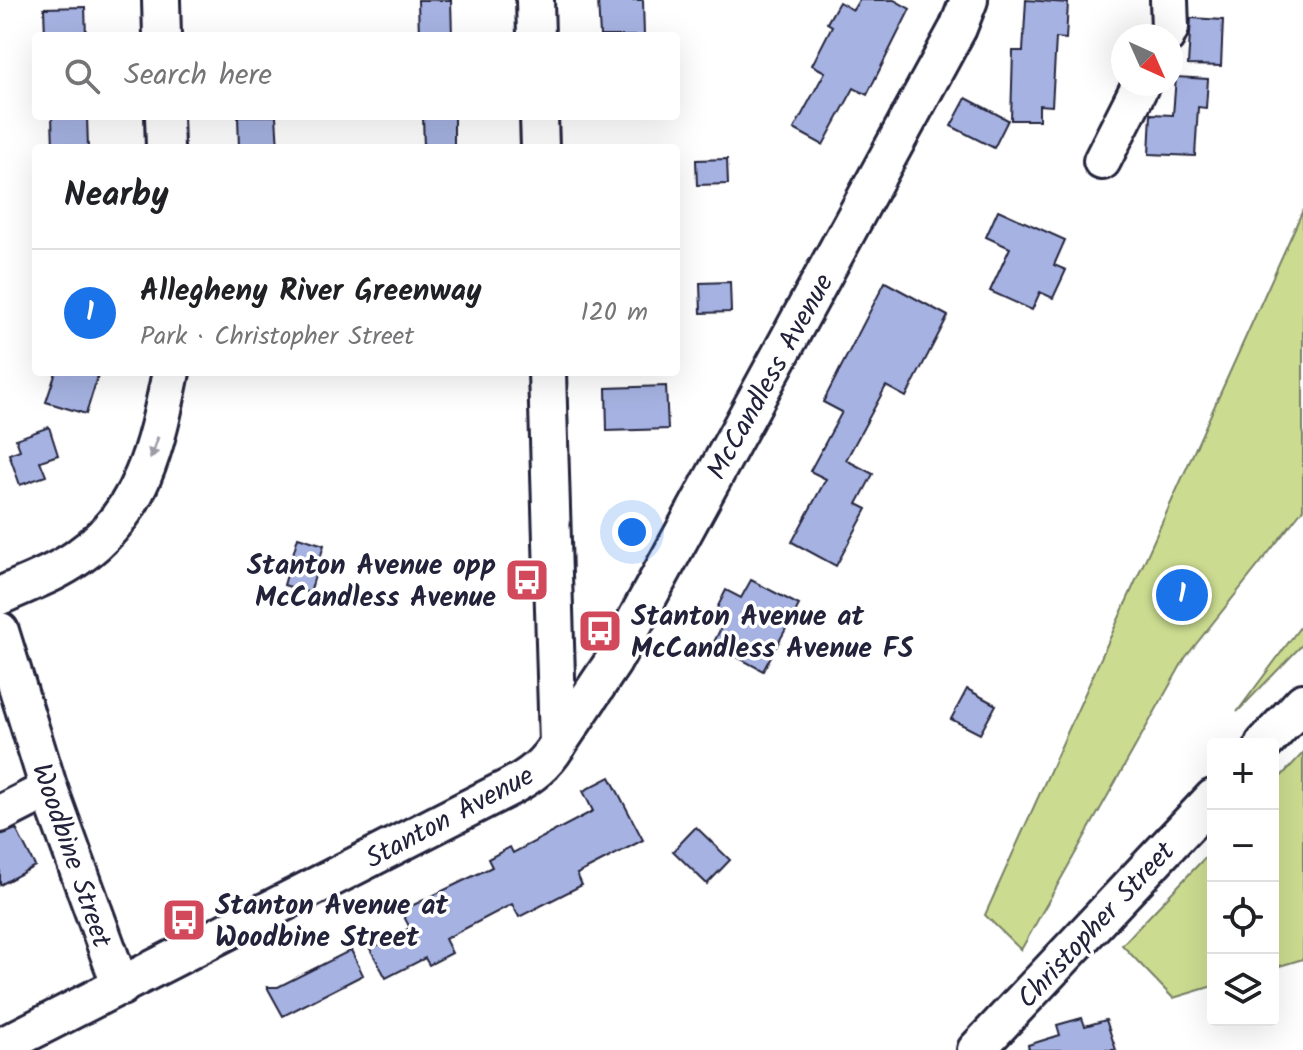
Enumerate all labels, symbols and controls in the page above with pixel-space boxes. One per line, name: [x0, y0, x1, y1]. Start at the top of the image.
north arrow: [1111, 24, 1183, 96]
search box: [32, 32, 680, 120]
text: Search here: [124, 52, 272, 100]
icon: search: [60, 54, 104, 98]
text: Nearby: [64, 169, 169, 223]
street label: McCandless Avenue: [696, 265, 847, 489]
text: Allegheny River Greenway: [140, 268, 482, 316]
text: 1: [86, 292, 94, 334]
text: 120 m: [581, 292, 648, 334]
text: Park · Christopher Street: [140, 316, 414, 358]
one-way arrow: [148, 436, 160, 460]
your location: [612, 512, 652, 552]
place label: Stanton Avenue opp McCandless Avenue: [247, 544, 496, 621]
bus stop icon: Stanton Avenue opp McCandless Avenue: [503, 556, 551, 604]
pin: 1: [1156, 565, 1208, 625]
place label: Stanton Avenue at McCandless Avenue FS: [631, 595, 914, 672]
bus stop icon: Stanton Avenue at McCandless Avenue FS: [576, 607, 624, 655]
map controls: [1207, 738, 1279, 1026]
button: +: [1207, 738, 1279, 810]
street label: Stanton Avenue: [358, 755, 543, 882]
street label: Woodbine Street: [18, 758, 124, 955]
button: −: [1207, 810, 1279, 882]
street label: Christopher Street: [1007, 831, 1188, 1020]
button: locate: [1207, 882, 1279, 954]
place label: Stanton Avenue at Woodbine Street: [215, 884, 449, 961]
bus stop icon: Stanton Avenue at Woodbine Street: [160, 896, 208, 944]
button: layers: [1207, 954, 1279, 1026]

